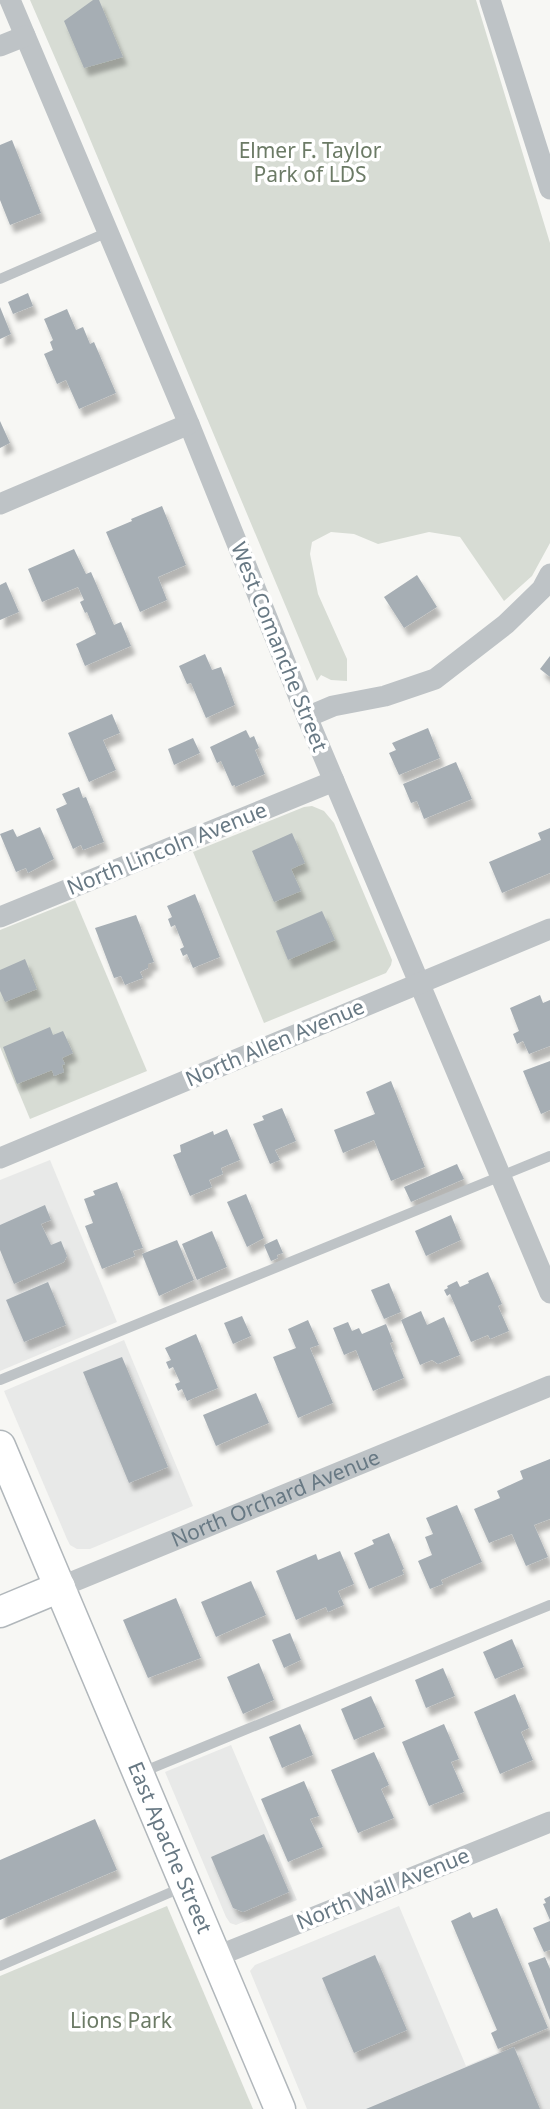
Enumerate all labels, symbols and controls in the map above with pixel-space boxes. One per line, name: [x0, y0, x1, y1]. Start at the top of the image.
park label: Elmer F. Taylor Park of LDS: [239, 136, 382, 188]
street label: West Comanche Street: [225, 538, 335, 756]
street label: North Lincoln Avenue: [63, 795, 271, 901]
street label: North Allen Avenue: [181, 992, 368, 1092]
street label: North Orchard Avenue: [167, 1442, 384, 1553]
street label: East Apache Street: [122, 1757, 219, 1938]
street label: North Wall Avenue: [292, 1841, 473, 1936]
park label: Lions Park: [70, 2006, 173, 2034]

